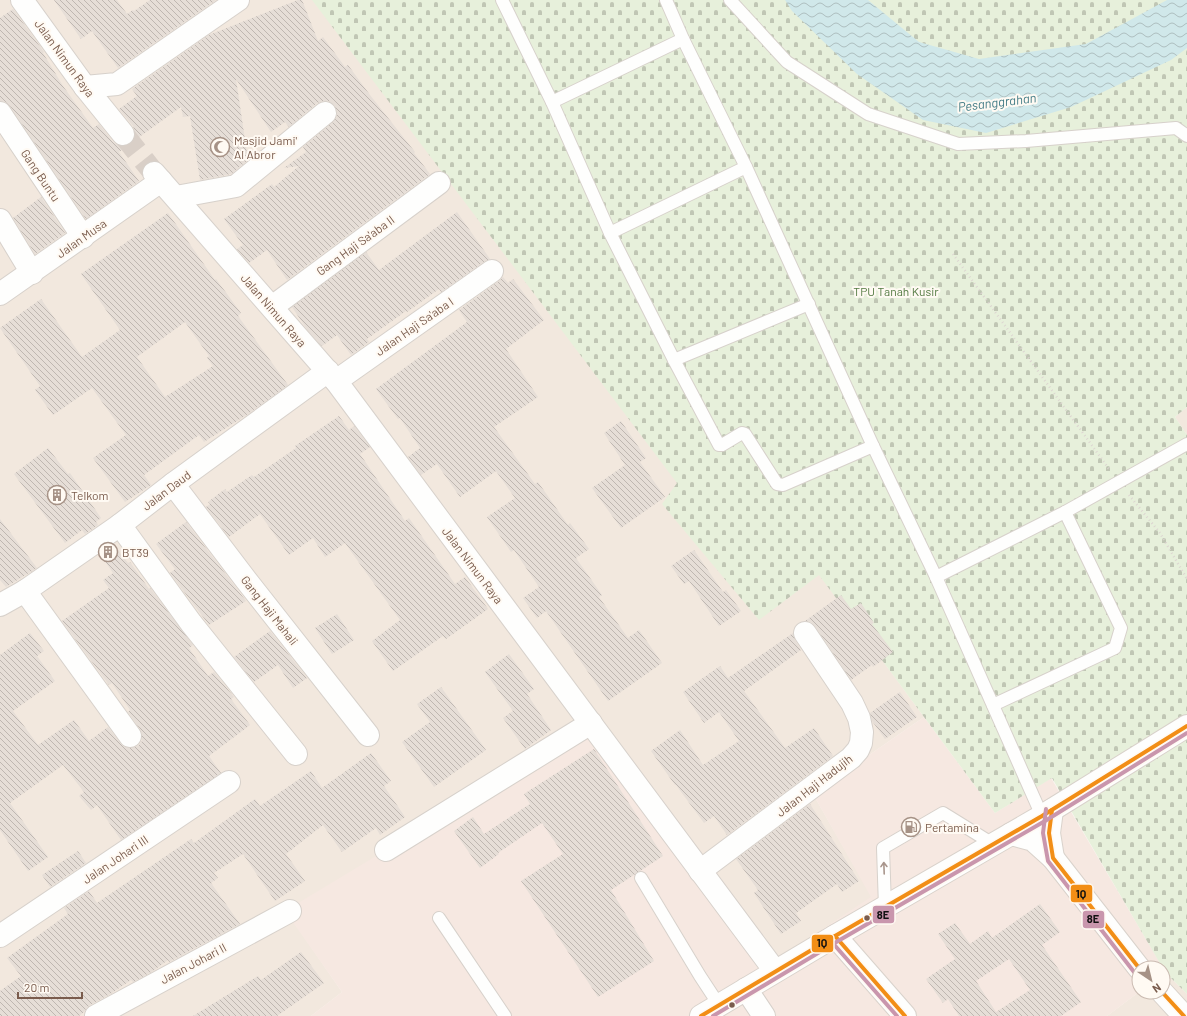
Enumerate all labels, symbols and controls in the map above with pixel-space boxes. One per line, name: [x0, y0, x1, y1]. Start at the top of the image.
street label: Jalan Nimun Raya: [32, 17, 98, 99]
water label: Pesanggrahan: [957, 89, 1037, 115]
place label: Masjid Jami' Al Abror: [234, 133, 297, 161]
mosque icon: Masjid Jami' Al Abror: [209, 136, 231, 158]
street label: Gang Buntu: [18, 146, 64, 204]
street label: Gang Haji Sa'aba II: [313, 212, 397, 278]
street label: Jalan Musa: [53, 216, 109, 260]
street label: Jalan Nimun Raya: [238, 271, 310, 349]
park label: TPU Tanah Kusir: [853, 284, 939, 298]
street label: Jalan Haji Sa'aba I: [372, 294, 456, 358]
street label: Jalan Daud: [139, 467, 193, 513]
building icon: Telkom: [46, 484, 68, 506]
place label: Telkom: [71, 488, 108, 502]
street label: Jalan Nimun Raya: [440, 524, 506, 606]
building icon: BT39: [97, 541, 119, 563]
place label: BT39: [122, 545, 149, 559]
street label: Gang Haji Mahali: [239, 573, 301, 647]
street label: Jalan Haji Hadujih: [773, 751, 855, 819]
fuel station icon: Pertamina: [900, 816, 922, 838]
place label: Pertamina: [925, 820, 979, 834]
street label: Jalan Johari III: [80, 832, 150, 886]
one-way arrow: [880, 862, 887, 875]
line badge: 1Q: [1070, 884, 1093, 903]
text: 1Q: [1076, 887, 1087, 900]
line badge: 8E: [872, 905, 895, 924]
text: 8E: [877, 908, 890, 921]
line badge: 8E: [1082, 910, 1105, 929]
text: 8E: [1087, 912, 1100, 925]
unlabelled marker: [862, 913, 872, 923]
line badge: 1Q: [811, 934, 834, 953]
text: 1Q: [817, 936, 828, 949]
street label: Jalan Johari II: [158, 940, 228, 986]
north arrow: [1131, 960, 1171, 1000]
scale bar: [18, 974, 82, 1000]
text: 20 m: [24, 980, 50, 994]
text: N: [1150, 981, 1164, 996]
unlabelled marker: [727, 1000, 737, 1010]

